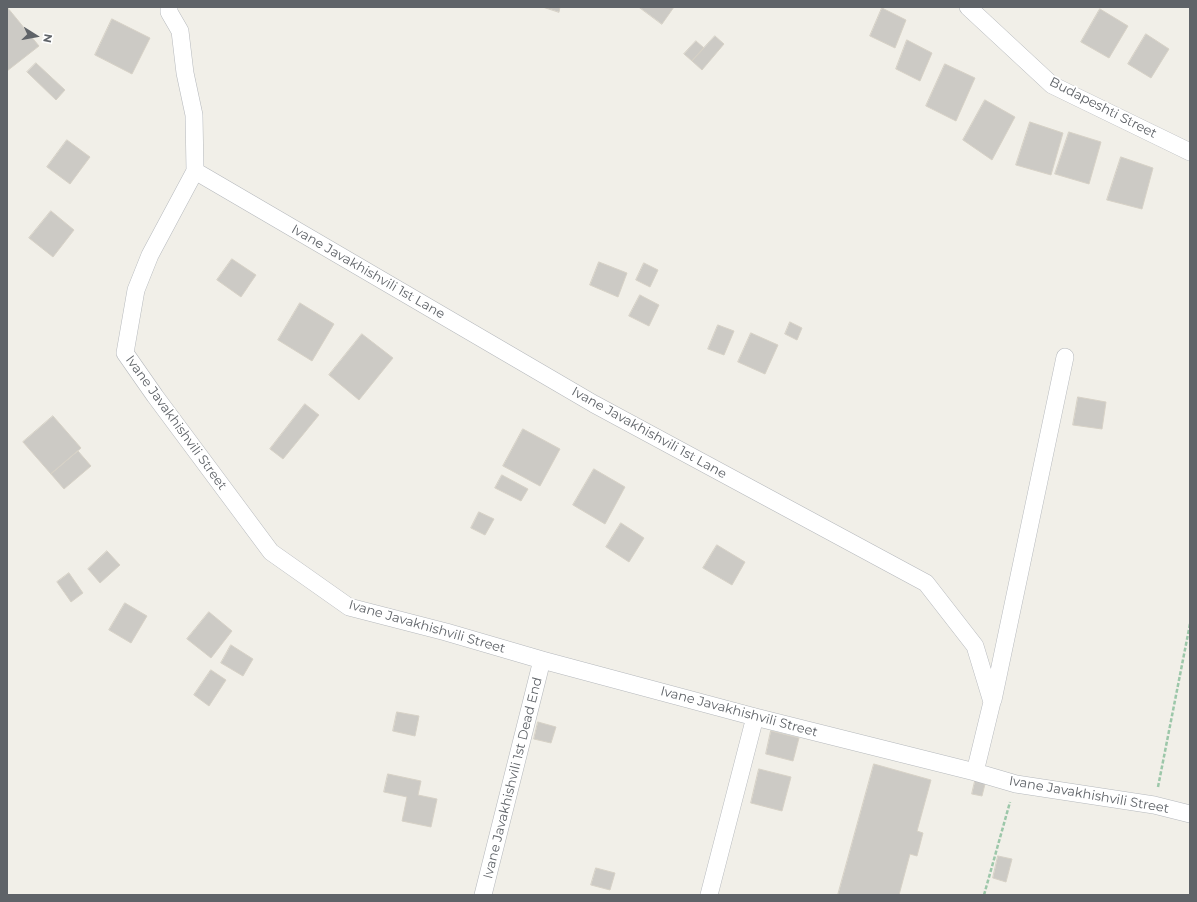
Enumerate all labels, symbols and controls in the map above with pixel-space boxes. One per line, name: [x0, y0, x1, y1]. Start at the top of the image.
north arrow: [16, 16, 56, 56]
text: N: [40, 33, 56, 44]
street label: Budapeshti Street: [1047, 74, 1159, 142]
street label: Ivane Javakhishvili 1st Lane: [288, 222, 448, 322]
street label: Ivane Javakhishvili Street: [122, 353, 230, 493]
street label: Ivane Javakhishvili 1st Lane: [569, 384, 729, 482]
street label: Ivane Javakhishvili Street: [347, 597, 507, 657]
street label: Ivane Javakhishvili 1st Dead End: [480, 676, 546, 880]
street label: Ivane Javakhishvili Street: [659, 683, 819, 741]
street label: Ivane Javakhishvili Street: [1008, 773, 1170, 817]

